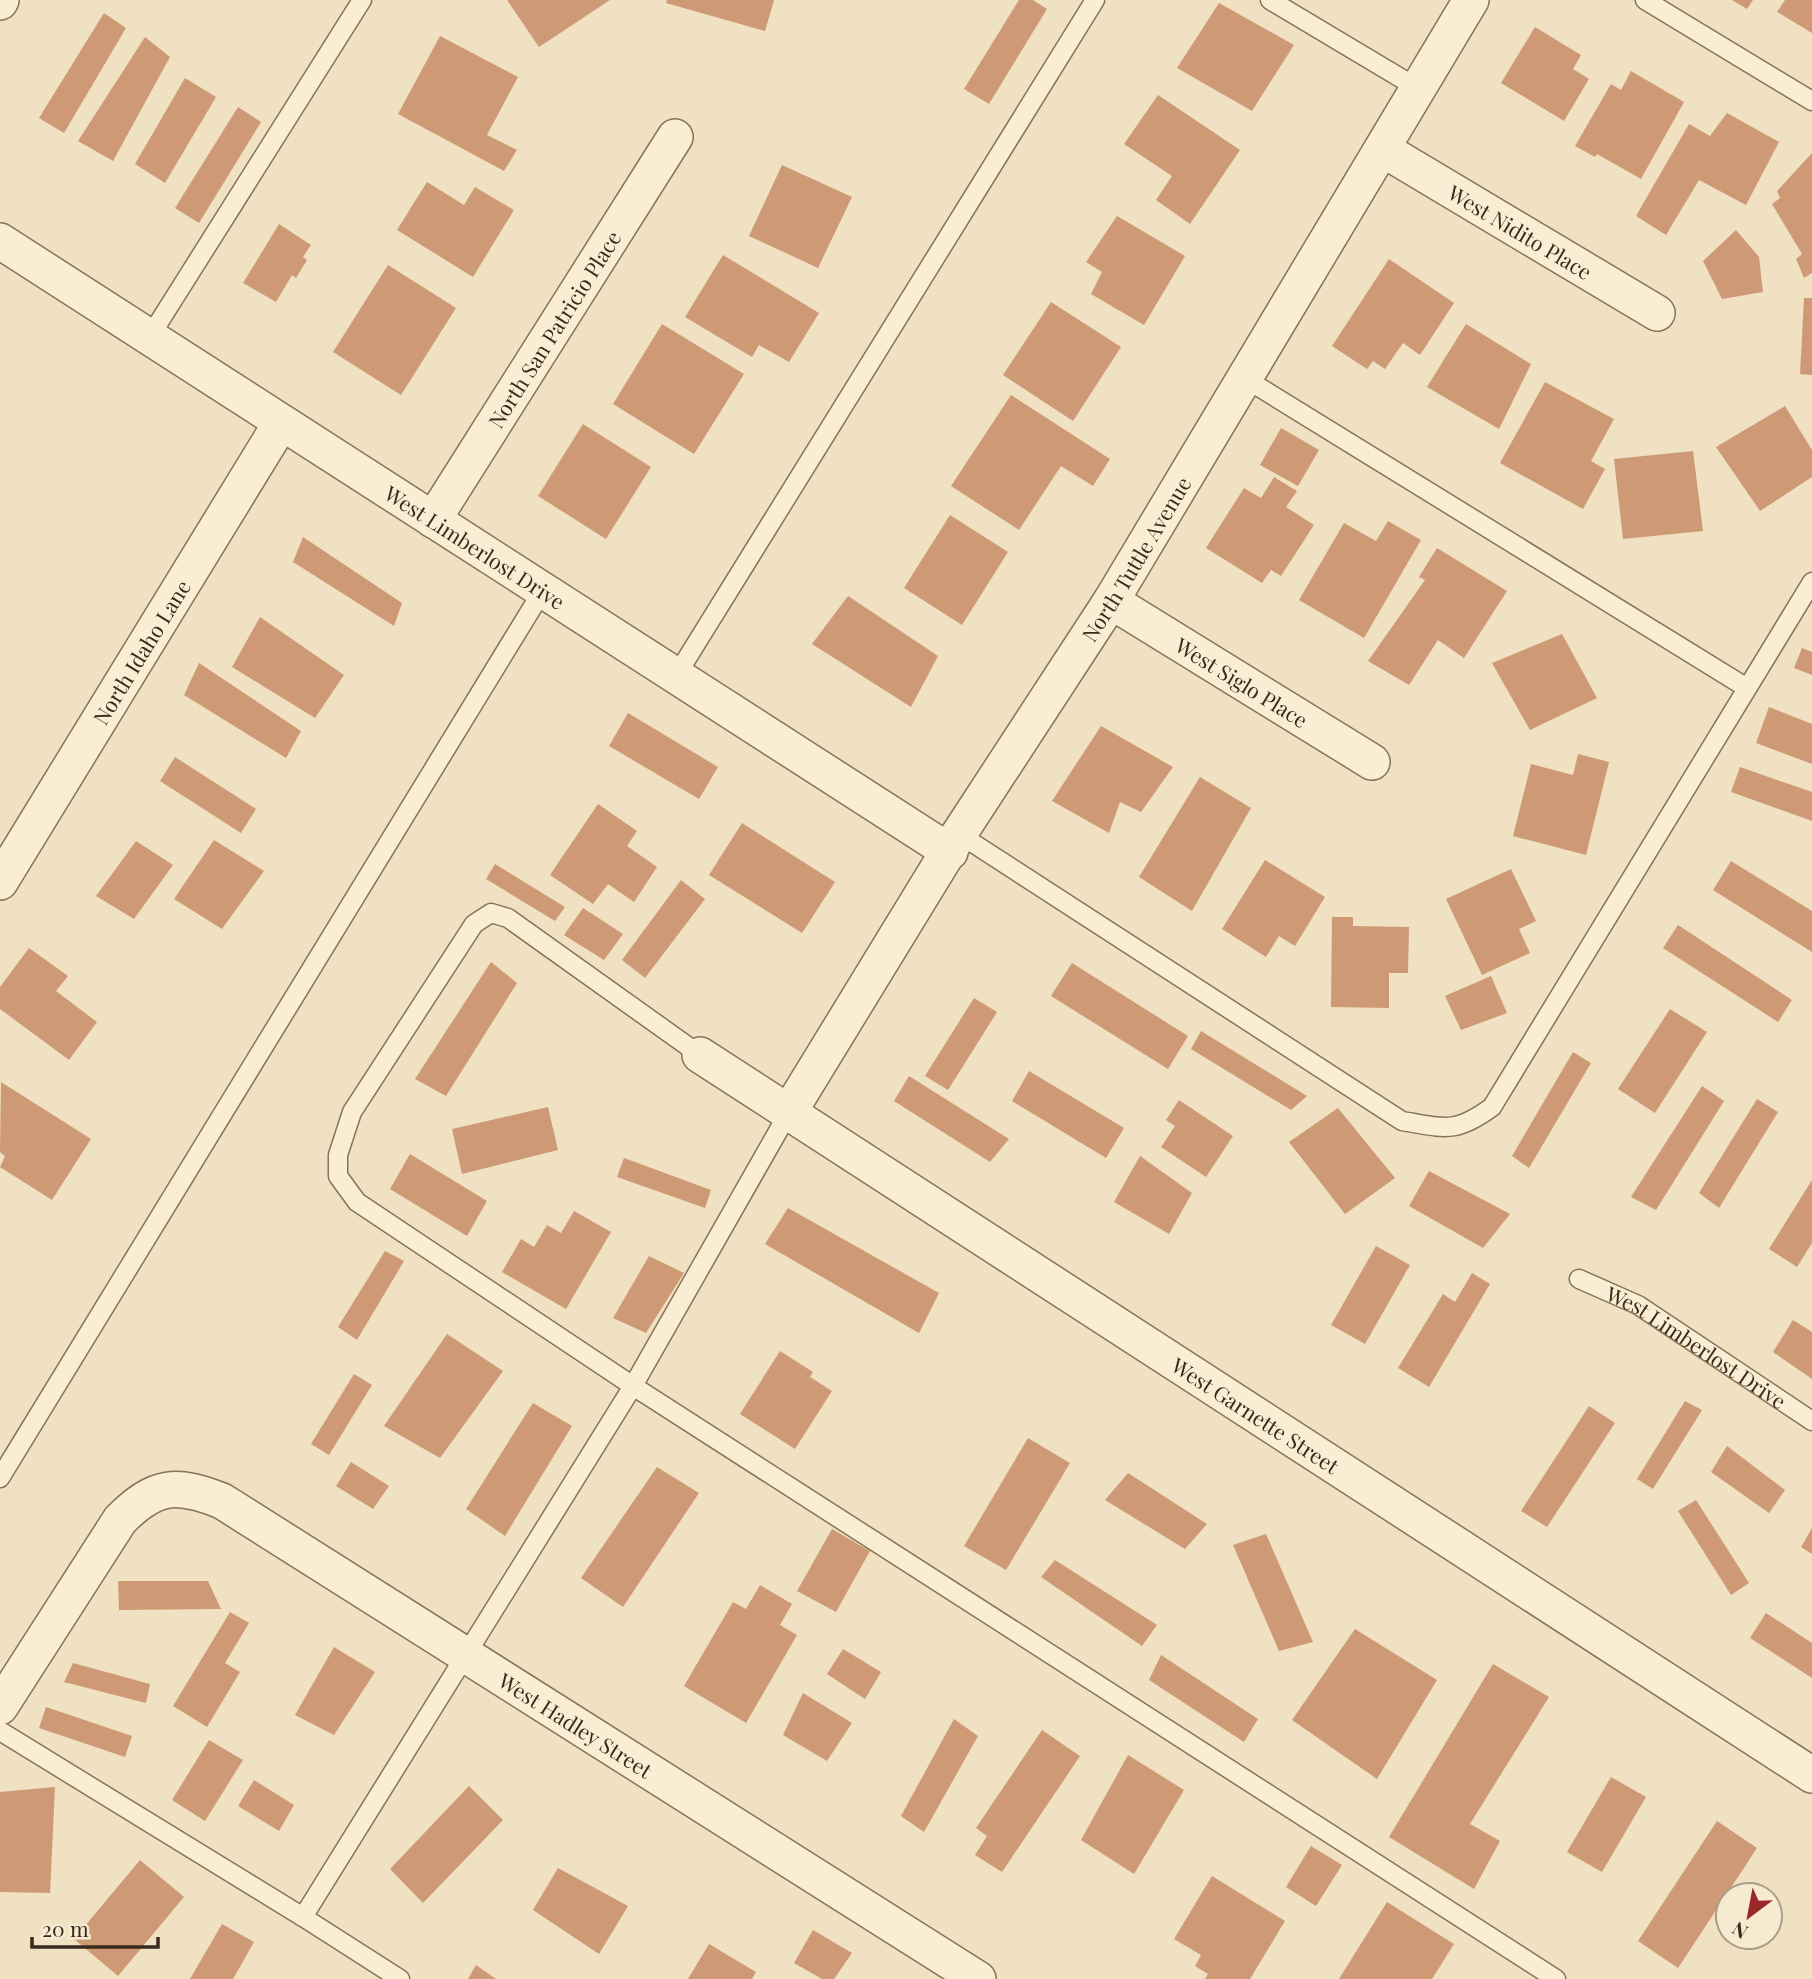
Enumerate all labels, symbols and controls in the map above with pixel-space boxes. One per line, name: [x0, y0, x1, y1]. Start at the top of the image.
street label: West Nidito Place: [1443, 177, 1598, 285]
street label: North San Patricio Place: [481, 225, 626, 433]
street label: North Tuttle Avenue: [1075, 471, 1196, 646]
street label: West Limberlost Drive: [379, 478, 571, 615]
street label: North Idaho Lane: [86, 574, 196, 729]
street label: West Siglo Place: [1170, 630, 1313, 733]
street label: West Limberlost Drive: [1601, 1279, 1792, 1414]
street label: West Garnette Street: [1166, 1350, 1345, 1480]
street label: West Hadley Street: [493, 1665, 658, 1784]
north arrow: [1714, 1881, 1784, 1951]
scale bar: [32, 1906, 158, 1950]
text: 20 m: [42, 1914, 89, 1942]
text: N: [1727, 1916, 1752, 1946]

